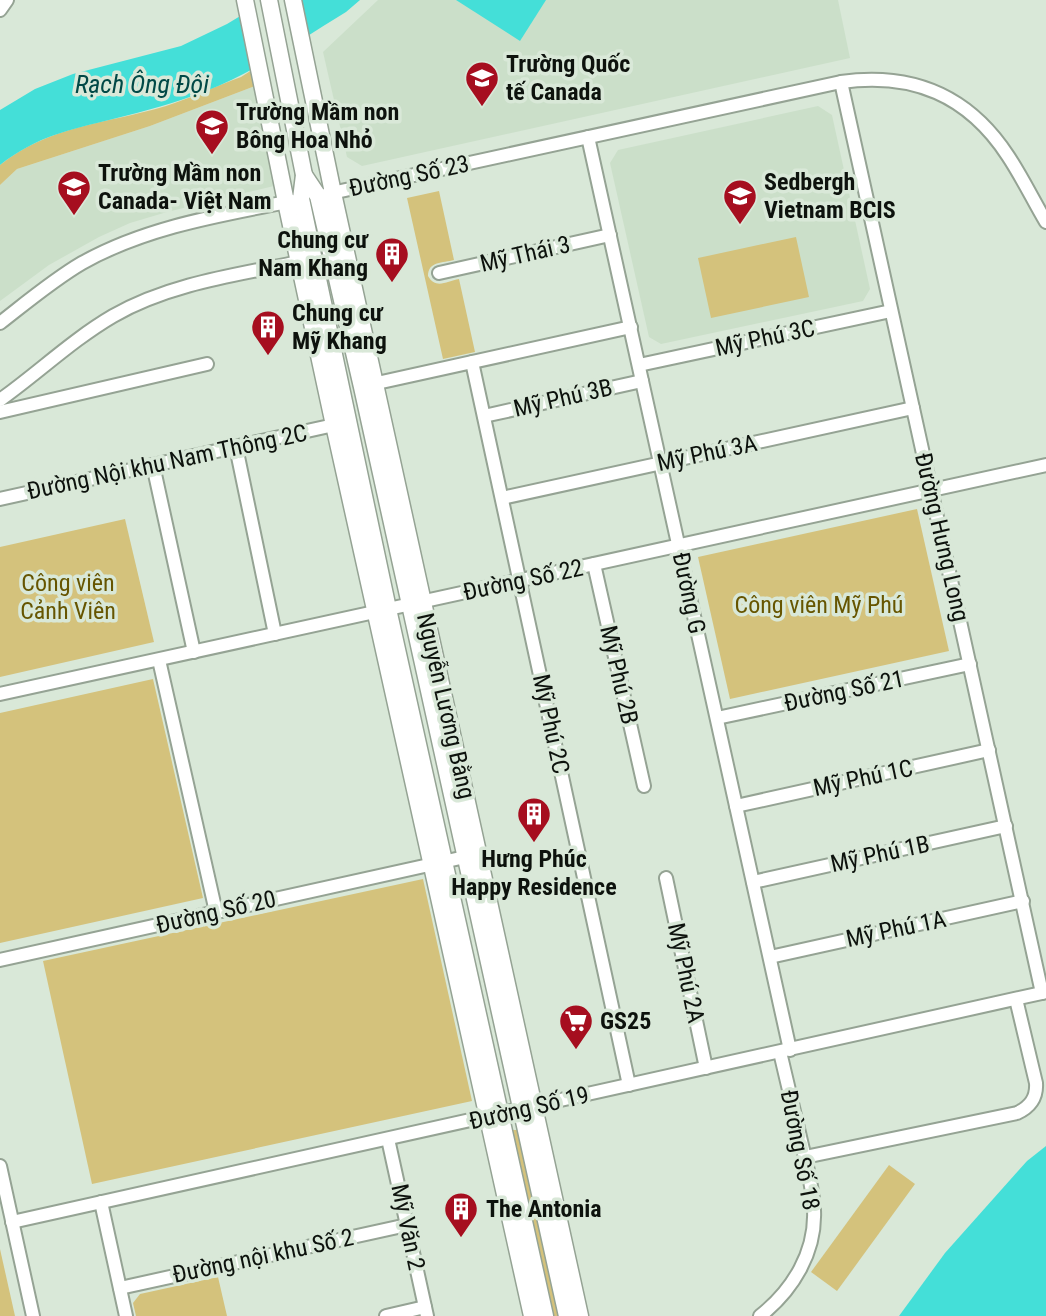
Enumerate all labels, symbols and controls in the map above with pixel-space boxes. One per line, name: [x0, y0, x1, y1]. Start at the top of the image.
place label: Trường Quốc tế Canada: [506, 50, 630, 106]
school or university icon: Trường Quốc tế Canada: [463, 59, 501, 108]
water label: Rạch Ông Đội: [75, 69, 209, 99]
place label: Trường Mầm non Bông Hoa Nhỏ: [236, 98, 399, 154]
school or university icon: Trường Mầm non Bông Hoa Nhỏ: [193, 107, 231, 156]
street label: Đường Số 23: [346, 150, 472, 202]
place label: Trường Mầm non Canada- Việt Nam: [98, 159, 272, 215]
school or university icon: Trường Mầm non Canada- Việt Nam: [55, 168, 93, 217]
place label: Sedbergh Vietnam BCIS: [764, 168, 896, 224]
school or university icon: Sedbergh Vietnam BCIS: [721, 177, 759, 226]
place label: Chung cư Nam Khang: [258, 226, 369, 282]
street label: Mỹ Thái 3: [477, 230, 573, 278]
building icon: Chung cư Nam Khang: [373, 235, 411, 284]
place label: Chung cư Mỹ Khang: [292, 299, 387, 355]
building icon: Chung cư Mỹ Khang: [249, 308, 287, 357]
street label: Mỹ Phú 3C: [713, 314, 817, 362]
street label: Mỹ Phú 3B: [511, 373, 615, 423]
street label: Đường Nội khu Nam Thông 2C: [24, 419, 310, 505]
street label: Mỹ Phú 3A: [655, 429, 760, 477]
street label: Đường Hưng Long: [909, 450, 975, 624]
street label: Đường G: [667, 550, 711, 636]
street label: Đường Số 22: [460, 554, 586, 606]
park label: Công viên Cảnh Viên: [20, 569, 116, 625]
park label: Công viên Mỹ Phú: [735, 591, 903, 619]
street label: Nguyễn Lương Bằng: [411, 610, 481, 802]
street label: Mỹ Phú 2B: [594, 623, 644, 727]
street label: Đường Số 21: [781, 665, 907, 717]
street label: Mỹ Phú 2C: [527, 672, 575, 776]
street label: Mỹ Phú 1C: [811, 754, 915, 802]
building icon: Hưng Phúc Happy Residence: [515, 795, 553, 844]
street label: Mỹ Phú 1B: [828, 830, 932, 878]
place label: Hưng Phúc Happy Residence: [451, 845, 617, 901]
street label: Đường Số 20: [153, 885, 279, 939]
street label: Mỹ Phú 1A: [844, 905, 949, 953]
street label: Mỹ Phú 2A: [662, 921, 710, 1026]
supermarket icon: GS25: [557, 1002, 595, 1051]
place label: GS25: [600, 1007, 651, 1035]
street label: Đường Số 19: [466, 1081, 592, 1135]
street label: Đường Số 18: [775, 1087, 825, 1213]
street label: Mỹ Văn 2: [385, 1182, 431, 1272]
building icon: The Antonia: [442, 1190, 480, 1239]
place label: The Antonia: [486, 1195, 602, 1223]
street label: Đường nội khu Số 2: [170, 1223, 356, 1289]

